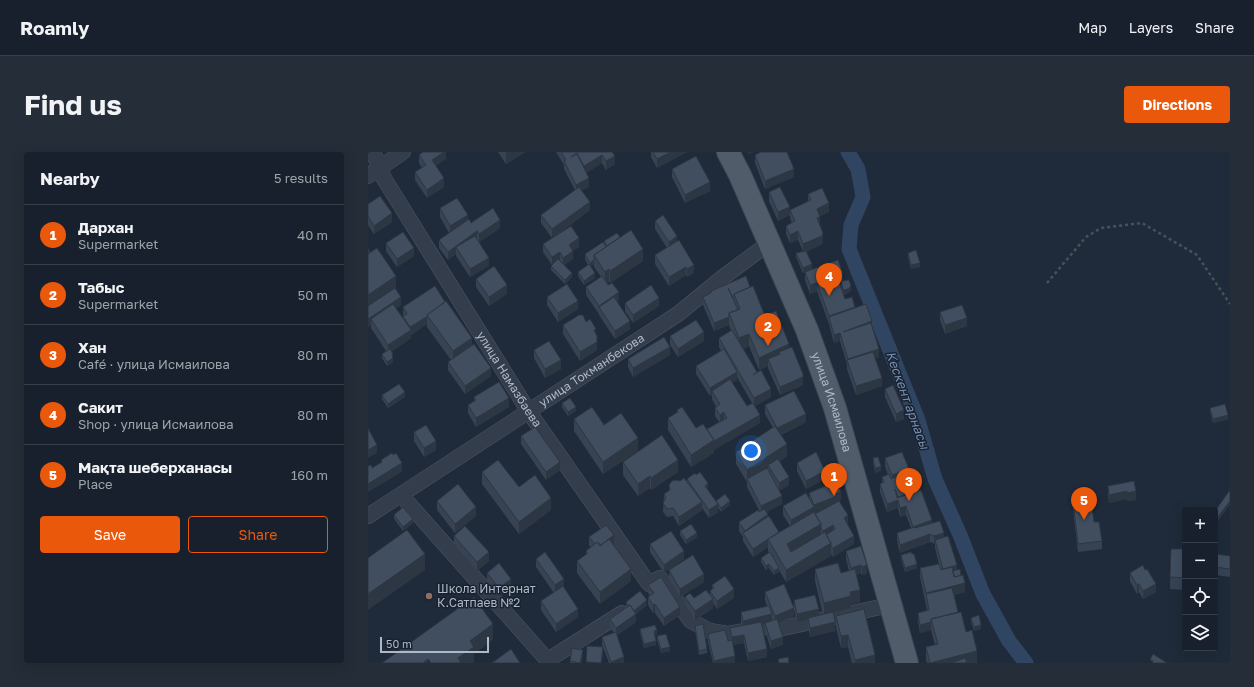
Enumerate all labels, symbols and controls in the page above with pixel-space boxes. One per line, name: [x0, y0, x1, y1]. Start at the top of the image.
text: Roamly: [20, 16, 89, 39]
text: Map: [1078, 19, 1107, 36]
text: Layers: [1129, 19, 1173, 36]
text: Share: [1195, 19, 1234, 36]
button: Directions: [1124, 86, 1230, 123]
text: Find us: [24, 88, 122, 121]
text: Nearby: [40, 168, 100, 189]
text: 5 results: [274, 170, 328, 186]
text: Дархан: [78, 218, 133, 236]
text: 1: [50, 227, 56, 243]
text: 40 m: [297, 227, 328, 243]
text: Supermarket: [78, 236, 159, 252]
pin: 4: [816, 263, 842, 296]
text: Табыс: [78, 278, 124, 296]
text: 2: [49, 287, 57, 303]
text: 50 m: [298, 287, 328, 303]
text: Supermarket: [78, 296, 159, 312]
pin: 2: [755, 313, 781, 346]
street label: улица Намазбаева: [474, 328, 545, 430]
street label: улица Токманбекова: [536, 330, 647, 410]
text: Хан: [78, 338, 107, 356]
text: 3: [49, 347, 57, 363]
text: 80 m: [297, 347, 328, 363]
water label: Кескент арнасы: [883, 349, 934, 453]
street label: улица Исмаилова: [809, 350, 855, 454]
text: Café · улица Исмаилова: [78, 356, 230, 372]
text: Сакит: [78, 398, 123, 416]
text: 4: [49, 407, 57, 423]
text: 80 m: [297, 407, 328, 423]
text: Shop · улица Исмаилова: [78, 416, 234, 432]
your location: [741, 441, 761, 461]
text: Мақта шеберханасы: [78, 458, 232, 476]
pin: 1: [821, 463, 847, 496]
text: 5: [49, 467, 57, 483]
text: 160 m: [291, 467, 328, 483]
pin: 3: [896, 468, 922, 501]
text: Place: [78, 476, 113, 492]
pin: 5: [1071, 487, 1097, 520]
map controls: [1182, 507, 1218, 651]
button: +: [1182, 507, 1218, 543]
button: Save: [40, 516, 180, 553]
button: Share: [188, 516, 328, 553]
button: −: [1182, 543, 1218, 579]
button: locate: [1182, 579, 1218, 615]
place label: Школа Интернат К.Сатпаев №2: [437, 581, 536, 610]
marker: Школа Интернат К.Сатпаев №2: [424, 591, 434, 601]
button: layers: [1182, 615, 1218, 651]
scale bar: [380, 635, 489, 654]
text: 50 m: [386, 637, 412, 650]

